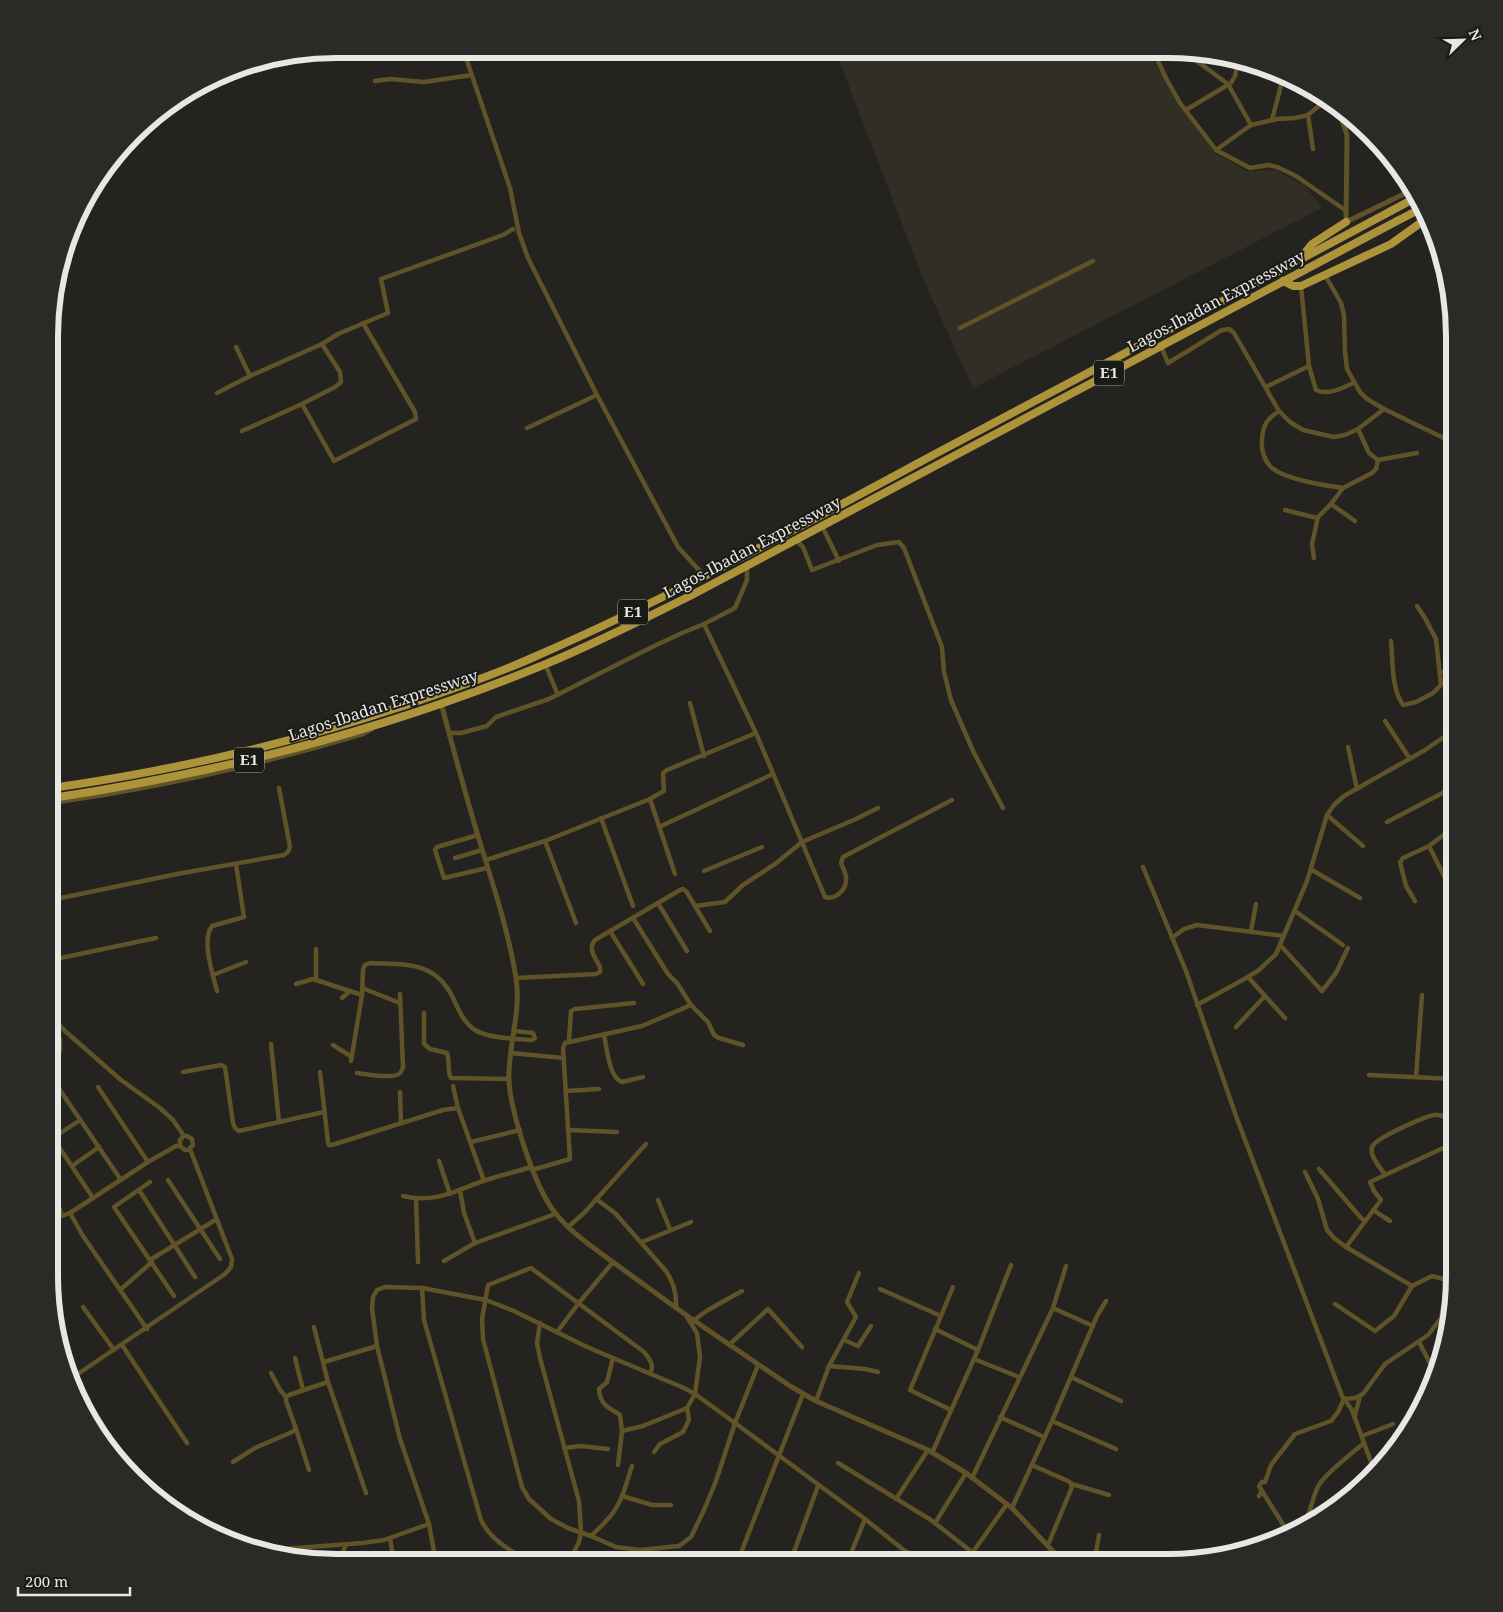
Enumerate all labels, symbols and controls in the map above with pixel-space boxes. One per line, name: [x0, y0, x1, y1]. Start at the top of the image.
north arrow: [1438, 15, 1488, 65]
text: N: [1465, 26, 1486, 44]
street label: Lagos-Ibadan Expressway: [1123, 244, 1309, 357]
road number: E1: [1094, 360, 1124, 386]
street label: Lagos-Ibadan Expressway: [659, 490, 845, 603]
road number: E1: [618, 600, 648, 624]
street label: Lagos-Ibadan Expressway: [285, 664, 482, 746]
road number: E1: [234, 748, 264, 772]
scale bar: [18, 1564, 130, 1596]
text: 200 m: [25, 1571, 68, 1591]

